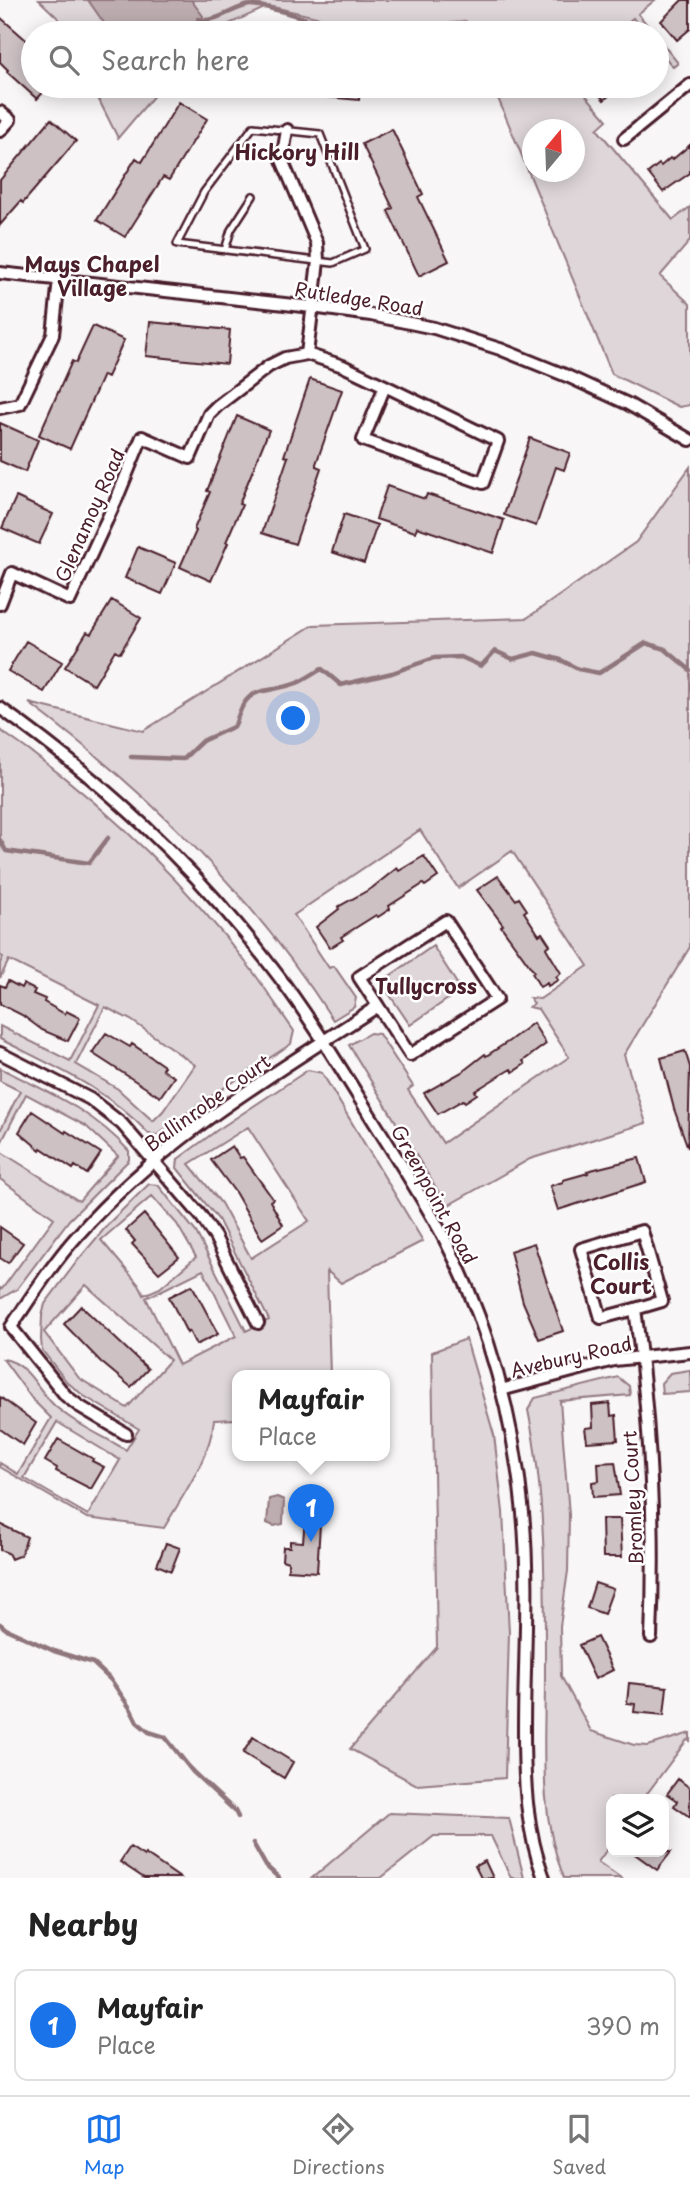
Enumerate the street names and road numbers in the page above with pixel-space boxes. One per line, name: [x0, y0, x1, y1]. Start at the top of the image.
street label: Rutledge Road: [293, 274, 425, 322]
street label: Glenamoy Road: [47, 444, 131, 586]
street label: Ballinrobe Court: [138, 1046, 276, 1157]
street label: Greenpoint Road: [385, 1119, 485, 1269]
street label: Avebury Road: [507, 1328, 635, 1384]
street label: Bromley Court: [614, 1430, 650, 1566]

